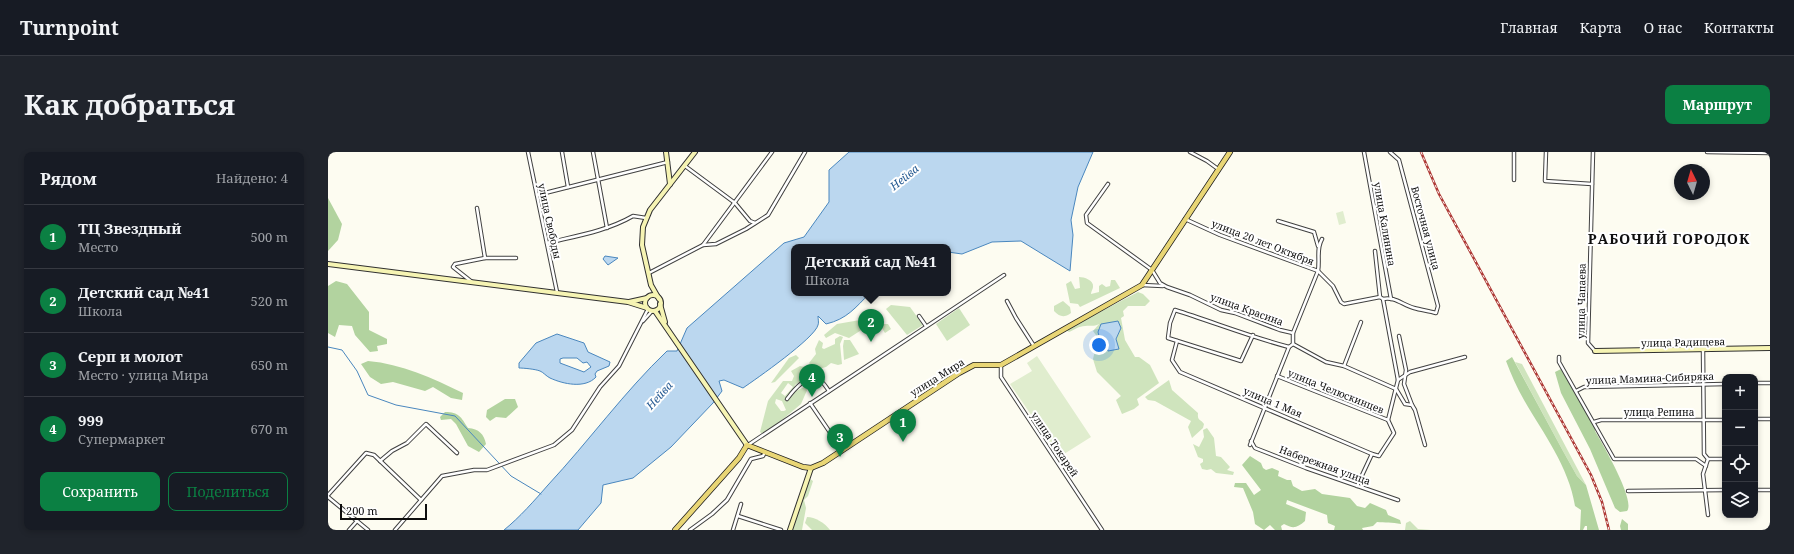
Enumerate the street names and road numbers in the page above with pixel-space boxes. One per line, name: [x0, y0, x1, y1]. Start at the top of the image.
street label: улица Калинина: [1371, 181, 1399, 267]
street label: улица Свободы: [535, 182, 565, 260]
street label: Восточная улица: [1408, 185, 1444, 272]
street label: улица 20 лет Октября: [1210, 216, 1317, 268]
street label: улица Чапаева: [1573, 263, 1589, 339]
street label: улица Красина: [1209, 289, 1286, 329]
street label: улица Радищева: [1641, 334, 1726, 350]
street label: улица Мира: [907, 355, 967, 399]
street label: улица Челюскинцев: [1286, 365, 1387, 417]
street label: улица Мамина-Сибиряка: [1586, 369, 1715, 387]
street label: улица 1 Мая: [1241, 383, 1305, 421]
street label: улица Репина: [1624, 405, 1695, 419]
street label: улица Токарей: [1028, 409, 1082, 479]
street label: Набережная улица: [1277, 442, 1373, 488]

